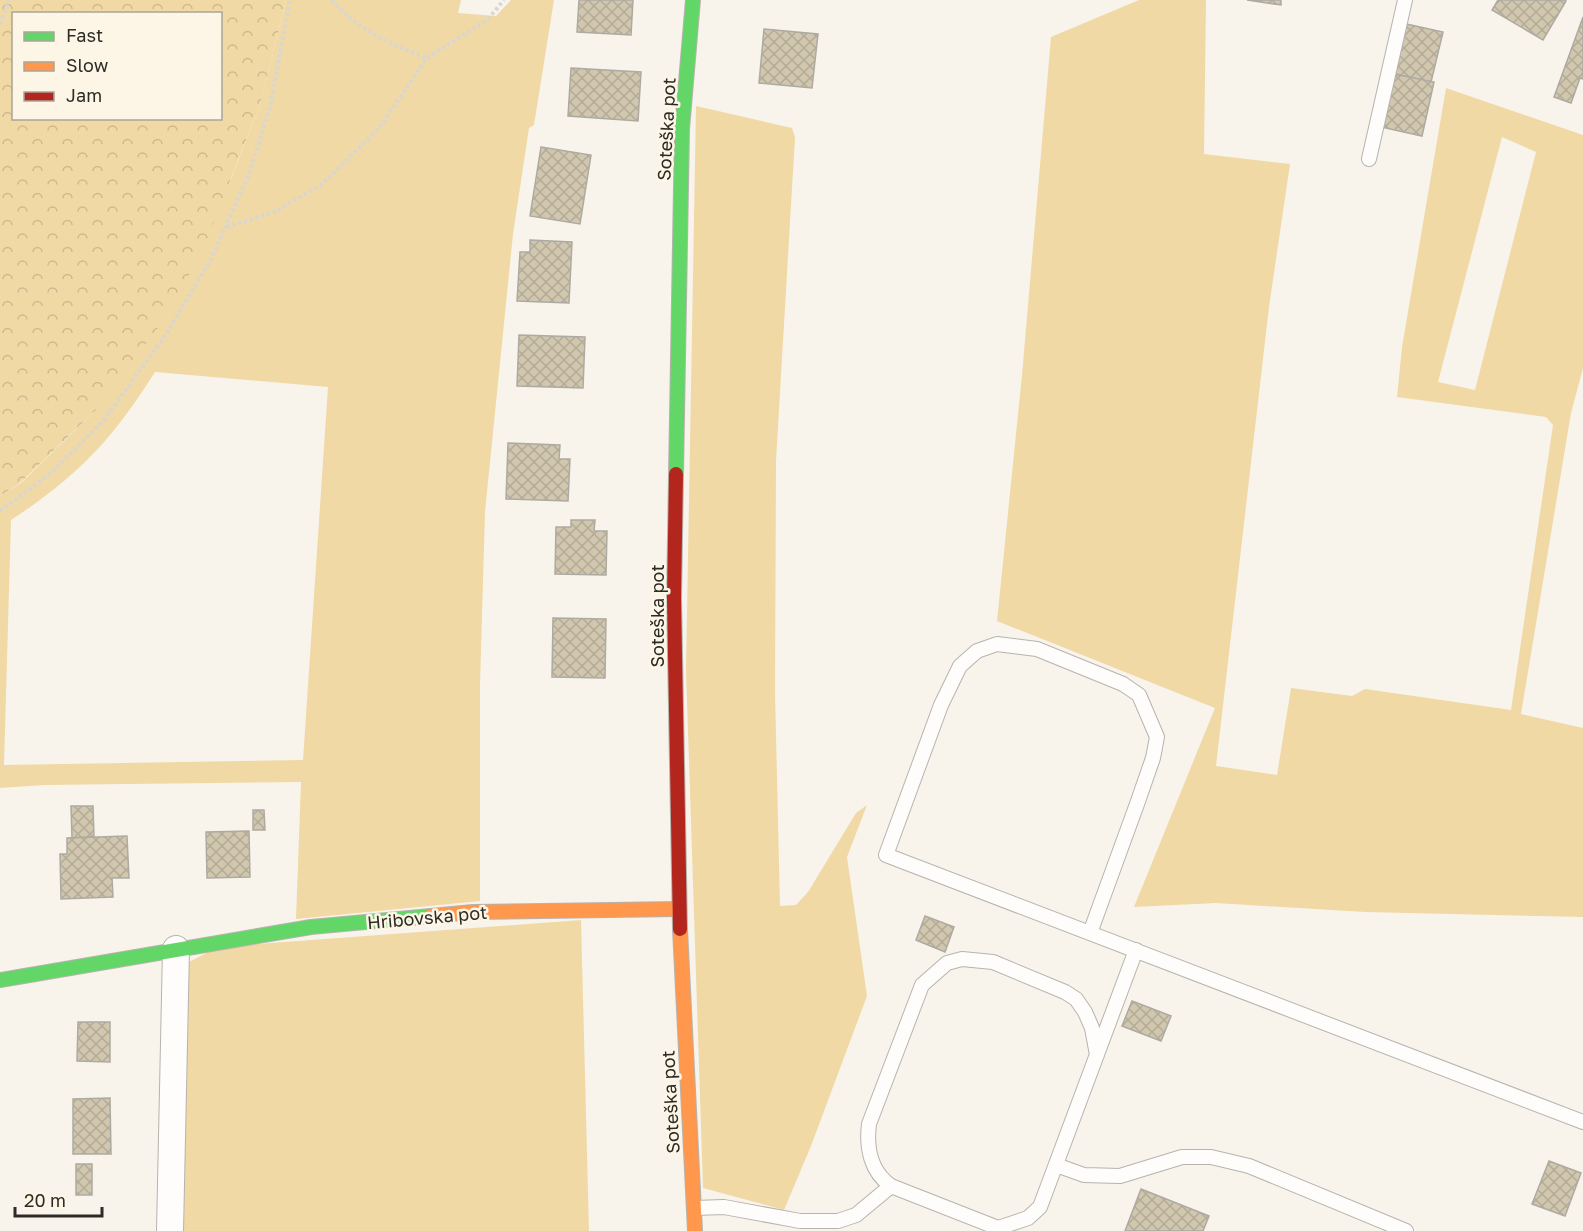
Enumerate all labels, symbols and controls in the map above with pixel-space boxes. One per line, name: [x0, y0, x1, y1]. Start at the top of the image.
legend: [12, 12, 222, 120]
text: Fast: [66, 24, 103, 46]
text: Slow: [66, 54, 109, 76]
street label: Soteška pot: [652, 77, 680, 181]
text: Jam: [66, 84, 102, 106]
street label: Soteška pot: [646, 564, 668, 668]
street label: Hribovska pot: [366, 901, 488, 933]
street label: Soteška pot: [656, 1050, 684, 1154]
scale bar: [15, 1180, 102, 1218]
text: 20 m: [24, 1189, 66, 1211]

